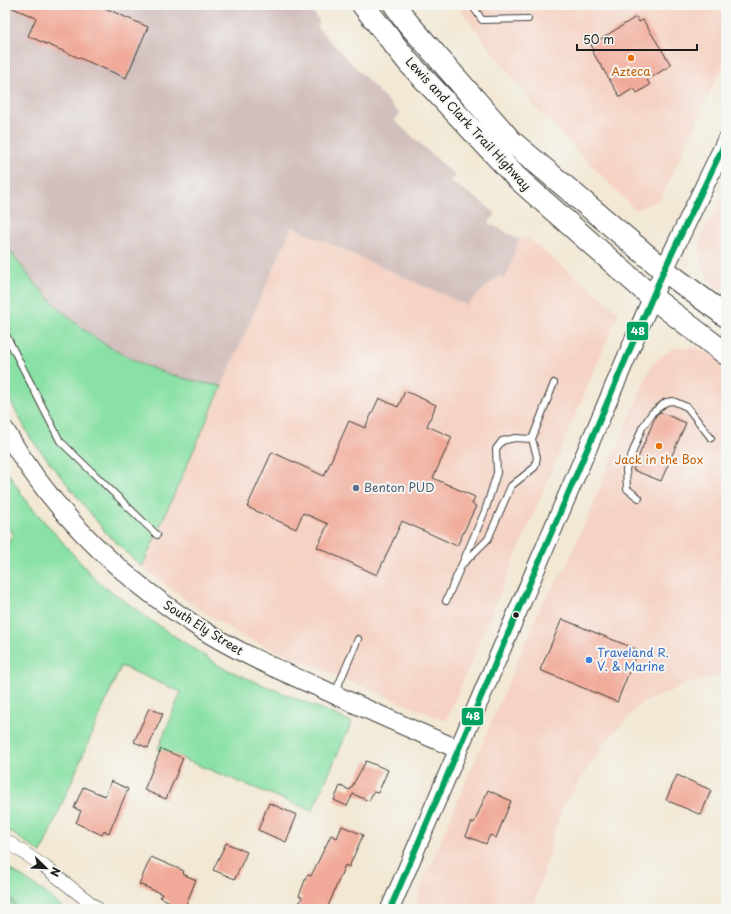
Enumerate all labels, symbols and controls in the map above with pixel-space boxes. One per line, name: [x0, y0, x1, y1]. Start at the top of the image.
scale bar: [577, 26, 697, 52]
text: 50 m: [583, 30, 614, 48]
street label: Lewis and Clark Trail Highway: [402, 53, 536, 194]
marker: Azteca: [626, 53, 636, 63]
place label: Azteca: [611, 62, 651, 80]
line badge: 48: [626, 321, 649, 341]
text: 48: [631, 322, 645, 339]
marker: Jack in the Box: [654, 441, 664, 451]
place label: Jack in the Box: [615, 450, 704, 468]
place label: Benton PUD: [364, 478, 435, 496]
marker: Benton PUD: [351, 483, 361, 493]
street label: South Ely Street: [160, 595, 247, 659]
unlabelled marker: [511, 610, 521, 620]
place label: Traveland R. V. & Marine: [597, 643, 669, 675]
marker: Traveland R. V. & Marine: [584, 655, 594, 665]
line badge: 48: [461, 707, 484, 726]
text: 48: [466, 707, 480, 724]
north arrow: [26, 848, 66, 888]
text: N: [46, 865, 65, 880]

